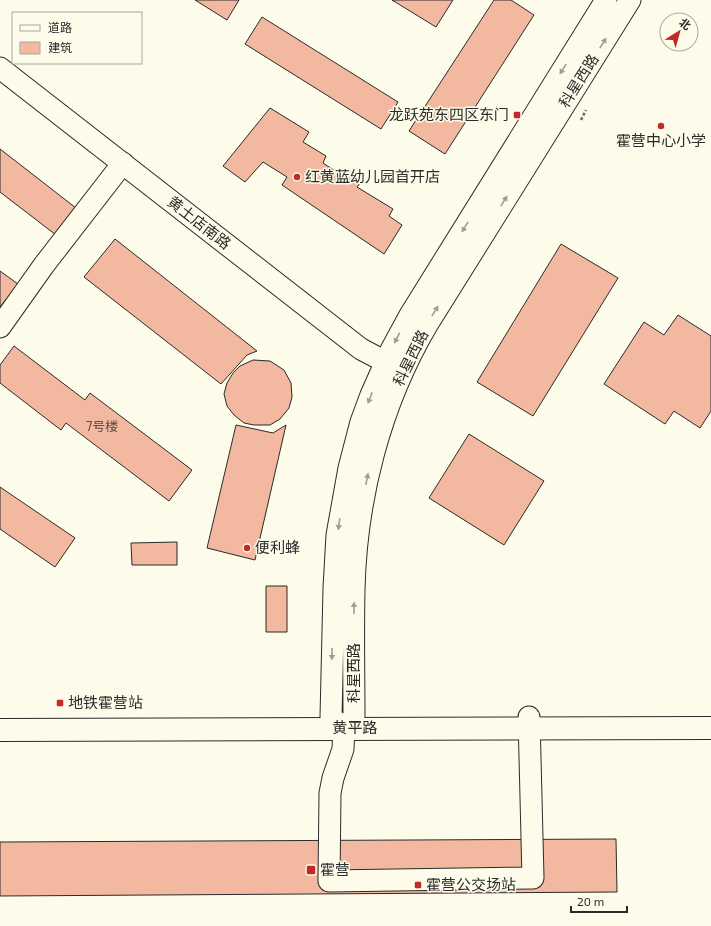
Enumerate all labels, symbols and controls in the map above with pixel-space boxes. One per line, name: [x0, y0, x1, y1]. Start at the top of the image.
legend: [12, 12, 142, 64]
north arrow: [659, 12, 699, 52]
text: 北: [677, 15, 694, 32]
text: 道路: [48, 20, 72, 34]
one-way arrow: [599, 37, 606, 49]
text: 建筑: [48, 40, 72, 54]
street label: 科星西路: [555, 50, 602, 111]
one-way arrow: [559, 63, 566, 75]
place label: 龙跃苑东四区东门: [389, 105, 509, 123]
marker: 龙跃苑东四区东门: [512, 110, 522, 120]
marker: 霍营中心小学: [656, 121, 666, 131]
place label: 霍营中心小学: [616, 131, 706, 149]
place label: 红黄蓝幼儿园首开店: [305, 167, 440, 185]
marker: 红黄蓝幼儿园首开店: [292, 172, 302, 182]
street label: 黄土店南路: [165, 192, 235, 252]
one-way arrow: [500, 196, 508, 206]
one-way arrow: [461, 221, 468, 233]
one-way arrow: [431, 306, 439, 316]
street label: 科星西路: [389, 327, 431, 388]
one-way arrow: [394, 332, 400, 344]
one-way arrow: [366, 393, 372, 405]
house number: 7号楼: [86, 418, 118, 434]
one-way arrow: [365, 473, 371, 485]
one-way arrow: [336, 518, 342, 530]
place label: 便利蜂: [255, 538, 300, 556]
marker: 便利蜂: [242, 543, 252, 553]
one-way arrow: [351, 601, 357, 614]
street label: 科星西路: [344, 643, 362, 703]
one-way arrow: [329, 648, 335, 661]
place label: 地铁霍营站: [68, 693, 143, 711]
marker: 地铁霍营站: [55, 698, 65, 708]
street label: 黄平路: [332, 718, 378, 736]
place label: 霍营: [320, 860, 350, 878]
marker: 霍营: [305, 864, 317, 876]
place label: 霍营公交场站: [426, 875, 516, 893]
marker: 霍营公交场站: [413, 880, 423, 890]
scale bar: [571, 888, 627, 914]
text: 20 m: [577, 894, 604, 908]

